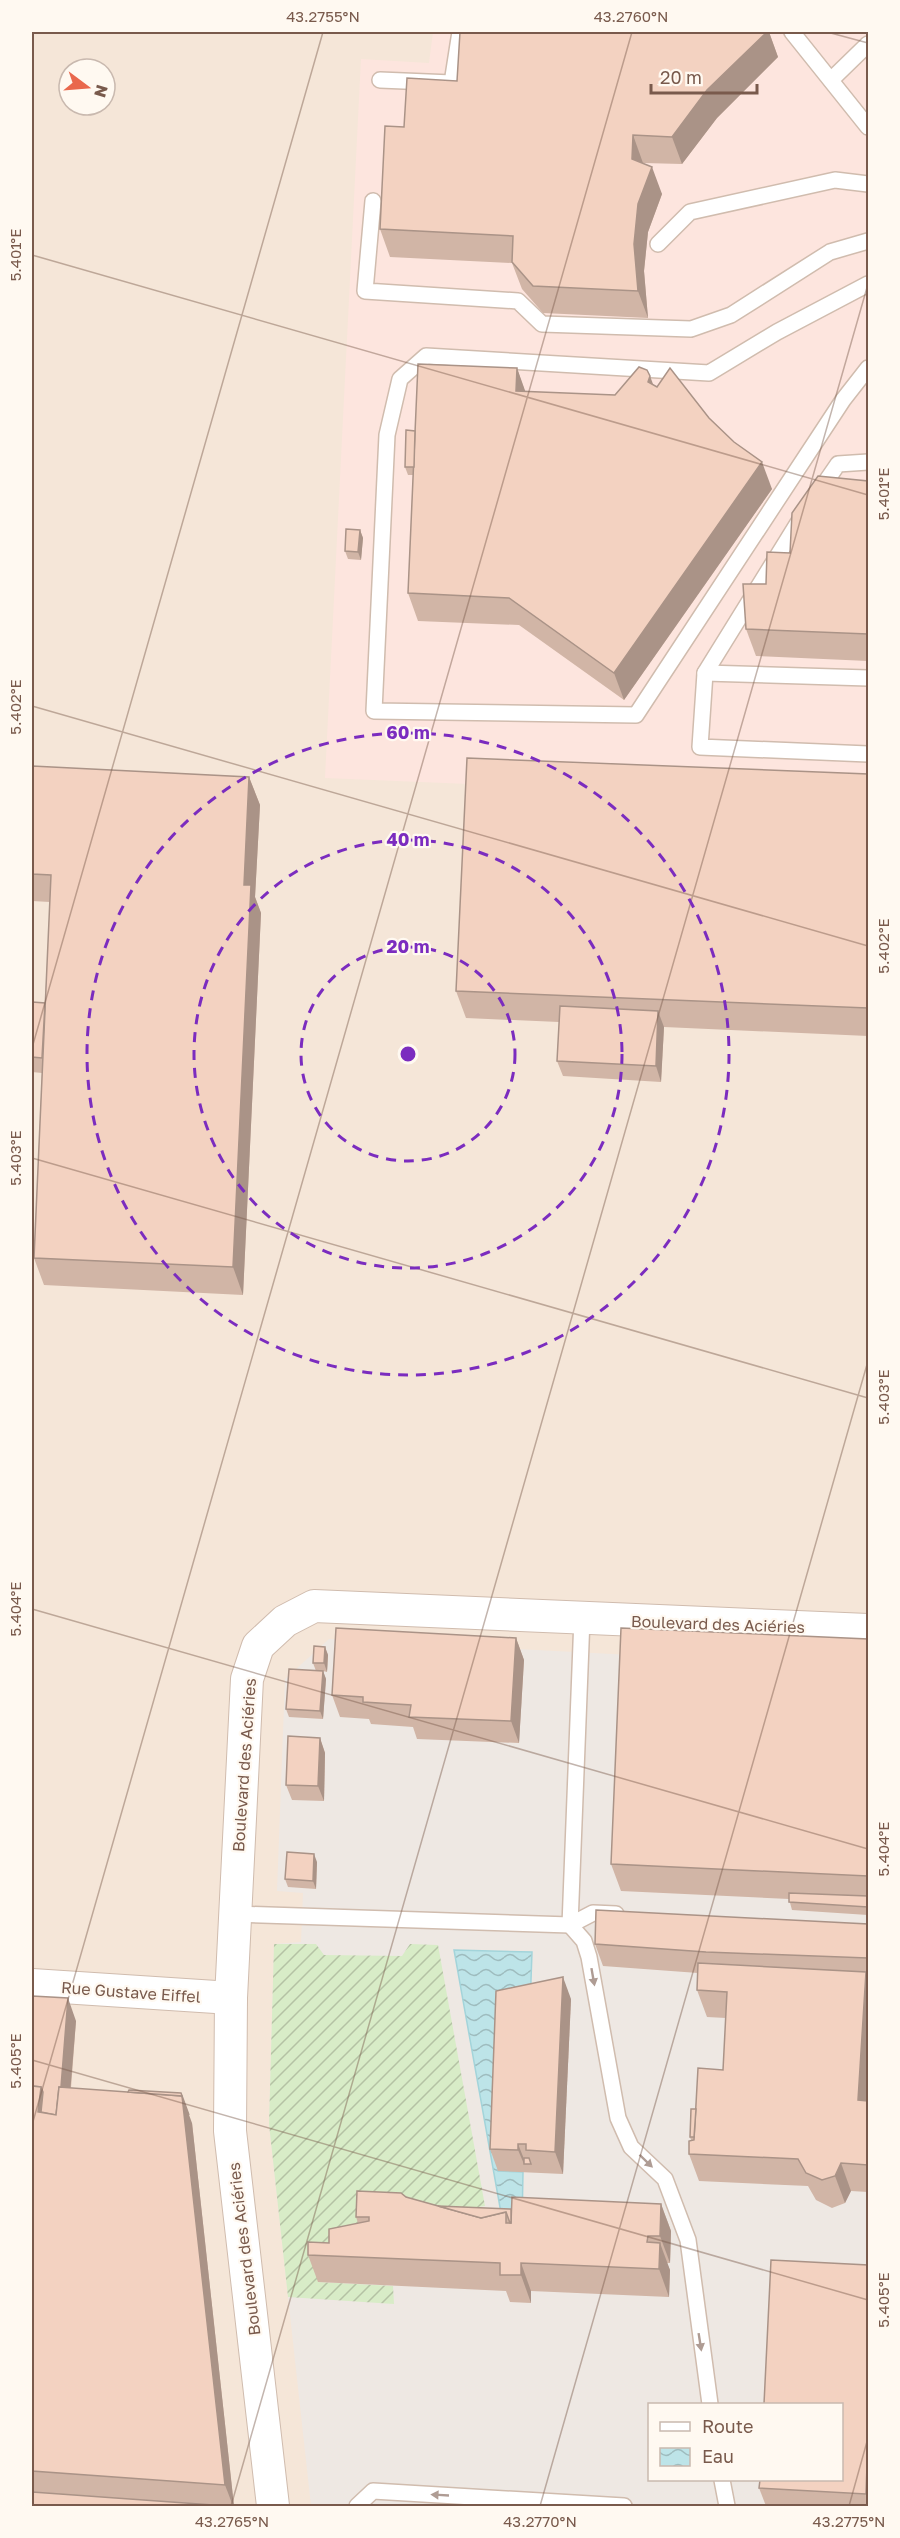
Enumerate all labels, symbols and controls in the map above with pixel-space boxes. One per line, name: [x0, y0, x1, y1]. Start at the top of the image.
text: 43.2755°N: [286, 7, 360, 25]
text: 43.2760°N: [594, 7, 668, 25]
north arrow: [57, 57, 117, 117]
scale bar: [651, 57, 758, 95]
text: 20 m: [660, 66, 702, 88]
text: N: [90, 83, 113, 100]
text: 5.401°E: [6, 229, 24, 281]
text: 5.401°E: [874, 468, 892, 520]
text: 5.402°E: [6, 679, 24, 735]
text: 60 m: [386, 721, 430, 743]
text: 40 m: [386, 828, 430, 850]
text: 5.402°E: [874, 918, 892, 974]
text: 20 m: [387, 935, 429, 957]
centre of rings: [398, 1044, 418, 1064]
text: 5.403°E: [6, 1130, 24, 1186]
text: 5.403°E: [874, 1369, 892, 1425]
text: 5.404°E: [6, 1581, 24, 1637]
street label: Boulevard des Aciéries: [631, 1611, 805, 1637]
street label: Boulevard des Aciéries: [228, 1677, 260, 1853]
text: 5.404°E: [874, 1821, 892, 1877]
one-way arrow: [588, 1968, 597, 1987]
street label: Rue Gustave Eiffel: [60, 1977, 202, 2007]
text: 5.405°E: [6, 2033, 24, 2089]
one-way arrow: [638, 2153, 652, 2167]
street label: Boulevard des Aciéries: [223, 2161, 265, 2337]
text: 5.405°E: [874, 2272, 892, 2328]
one-way arrow: [696, 2333, 705, 2352]
legend: [648, 2403, 843, 2481]
text: Route: [702, 2415, 753, 2437]
text: Eau: [702, 2445, 734, 2467]
one-way arrow: [430, 2491, 449, 2500]
text: 43.2765°N: [195, 2512, 269, 2530]
text: 43.2770°N: [503, 2512, 577, 2530]
text: 43.2775°N: [813, 2512, 885, 2530]

